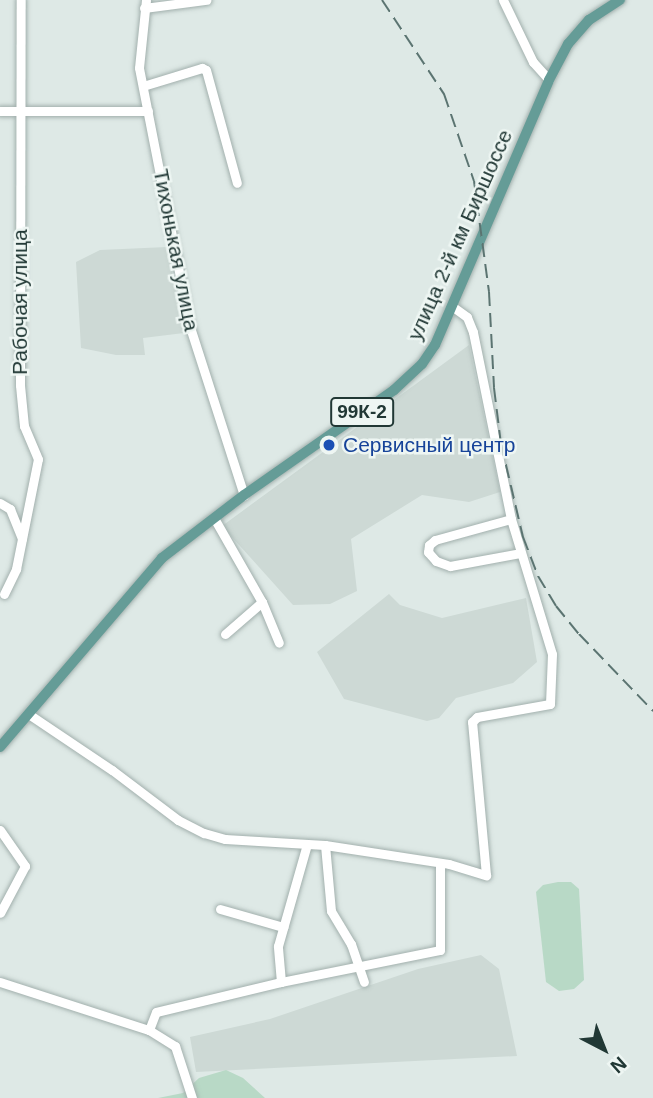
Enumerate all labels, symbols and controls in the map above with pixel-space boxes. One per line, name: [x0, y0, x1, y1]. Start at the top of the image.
street label: улица 2-й км Биршоссе: [402, 126, 518, 344]
street label: Тихонькая улица: [148, 167, 204, 333]
street label: Рабочая улица: [7, 229, 33, 375]
road number: 99К-2: [329, 396, 395, 428]
place label: Сервисный центр: [343, 432, 516, 458]
marker: Сервисный центр: [321, 437, 337, 453]
north arrow: [569, 1014, 639, 1084]
text: N: [606, 1053, 631, 1077]

